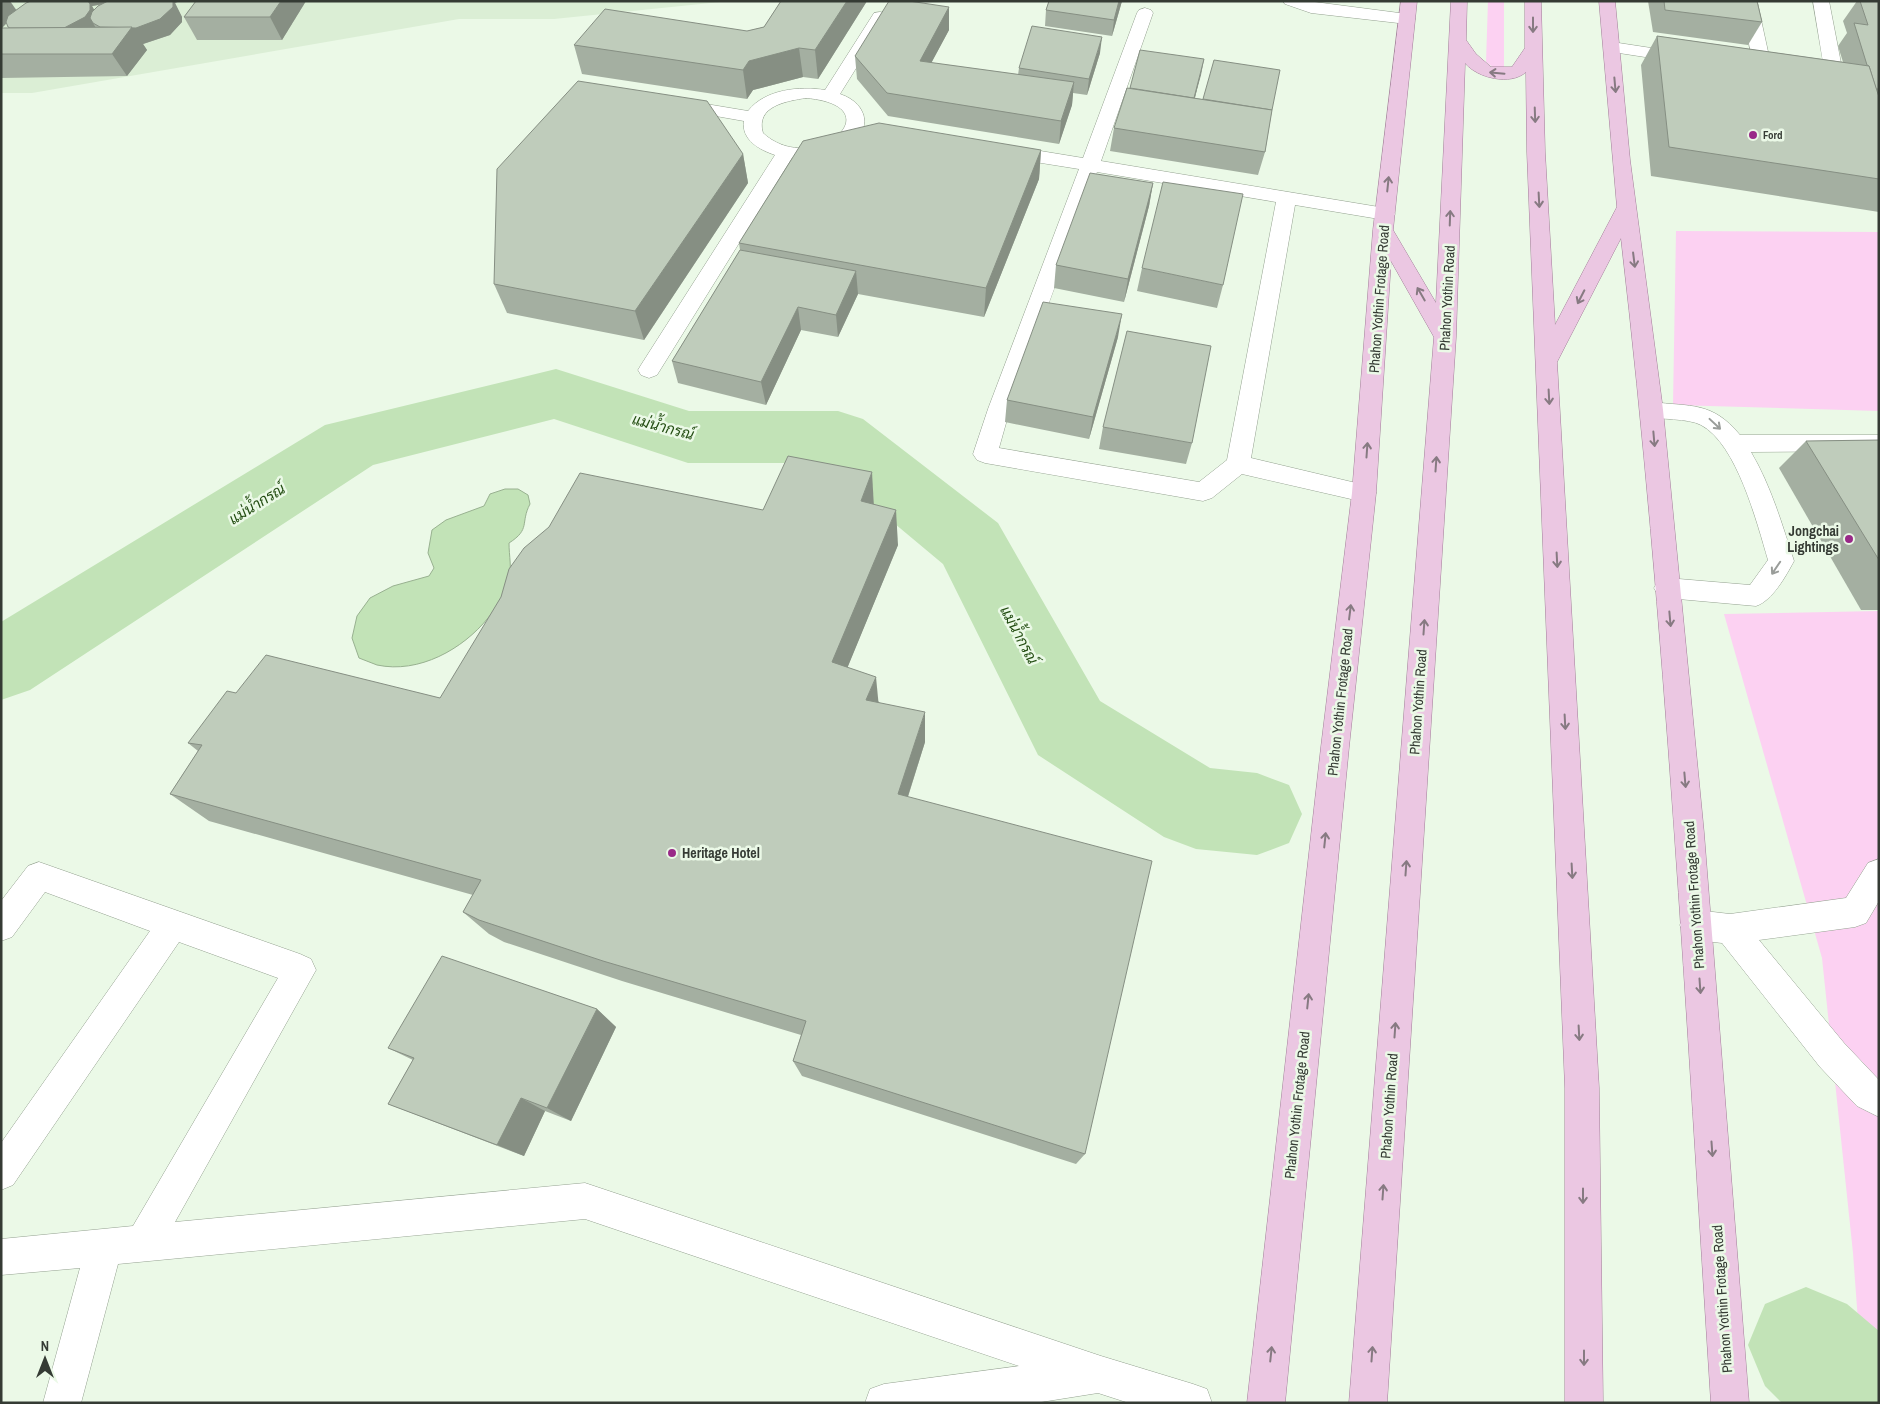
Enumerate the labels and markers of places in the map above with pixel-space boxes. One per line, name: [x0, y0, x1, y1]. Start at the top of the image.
place label: Ford: [1763, 128, 1783, 142]
marker: Ford: [1747, 129, 1759, 141]
place label: Jongchai Lightings: [1787, 522, 1839, 556]
marker: Jongchai Lightings: [1843, 533, 1855, 545]
place label: Heritage Hotel: [682, 844, 760, 862]
marker: Heritage Hotel: [666, 847, 678, 859]

